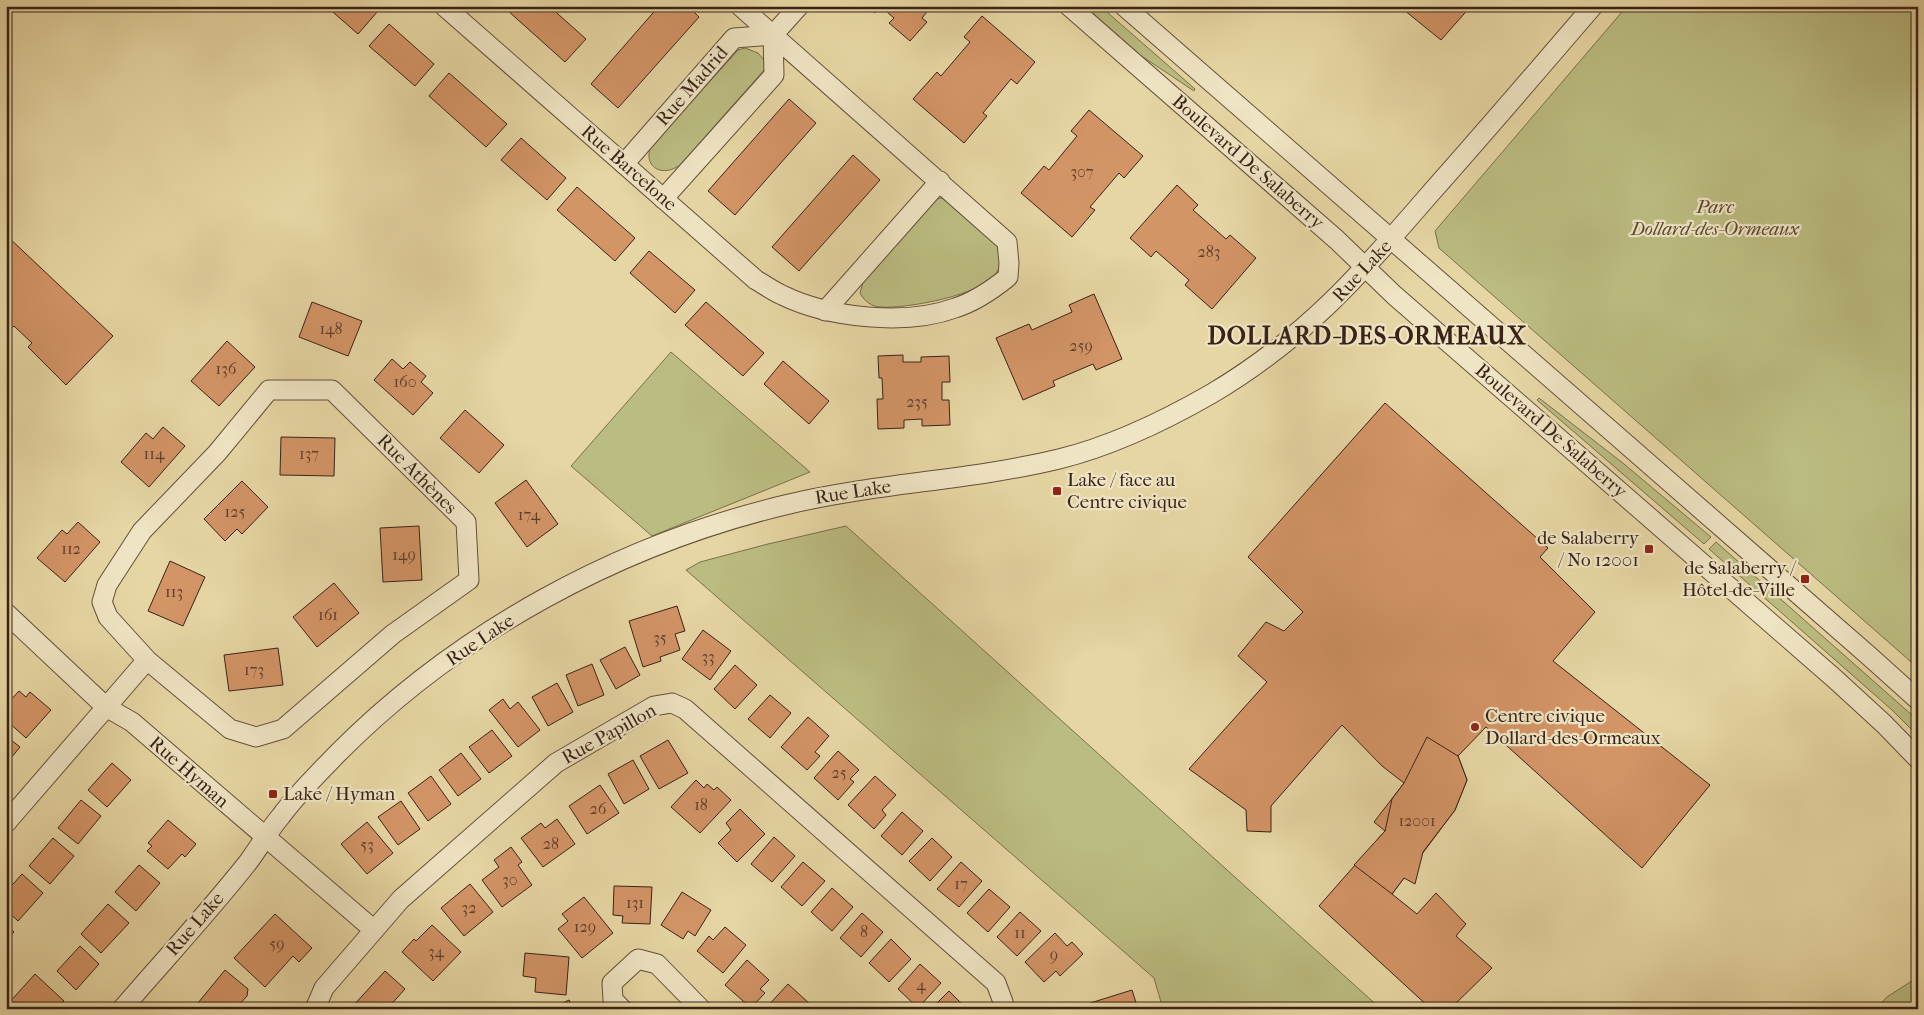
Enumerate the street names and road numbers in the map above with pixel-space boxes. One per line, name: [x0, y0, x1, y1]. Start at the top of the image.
street label: Rue Madrid: [652, 41, 733, 130]
street label: Boulevard De Salaberry: [1168, 90, 1329, 234]
street label: Rue Barcelone: [577, 121, 681, 215]
street label: Rue Lake: [1328, 235, 1396, 307]
street label: Boulevard De Salaberry: [1471, 359, 1632, 503]
street label: Rue Athènes: [372, 429, 462, 519]
street label: Rue Lake: [813, 475, 893, 509]
street label: Rue Lake: [442, 609, 518, 671]
street label: Rue Papillon: [558, 699, 660, 769]
street label: Rue Hyman: [145, 732, 233, 812]
street label: Rue Lake: [161, 888, 229, 960]

